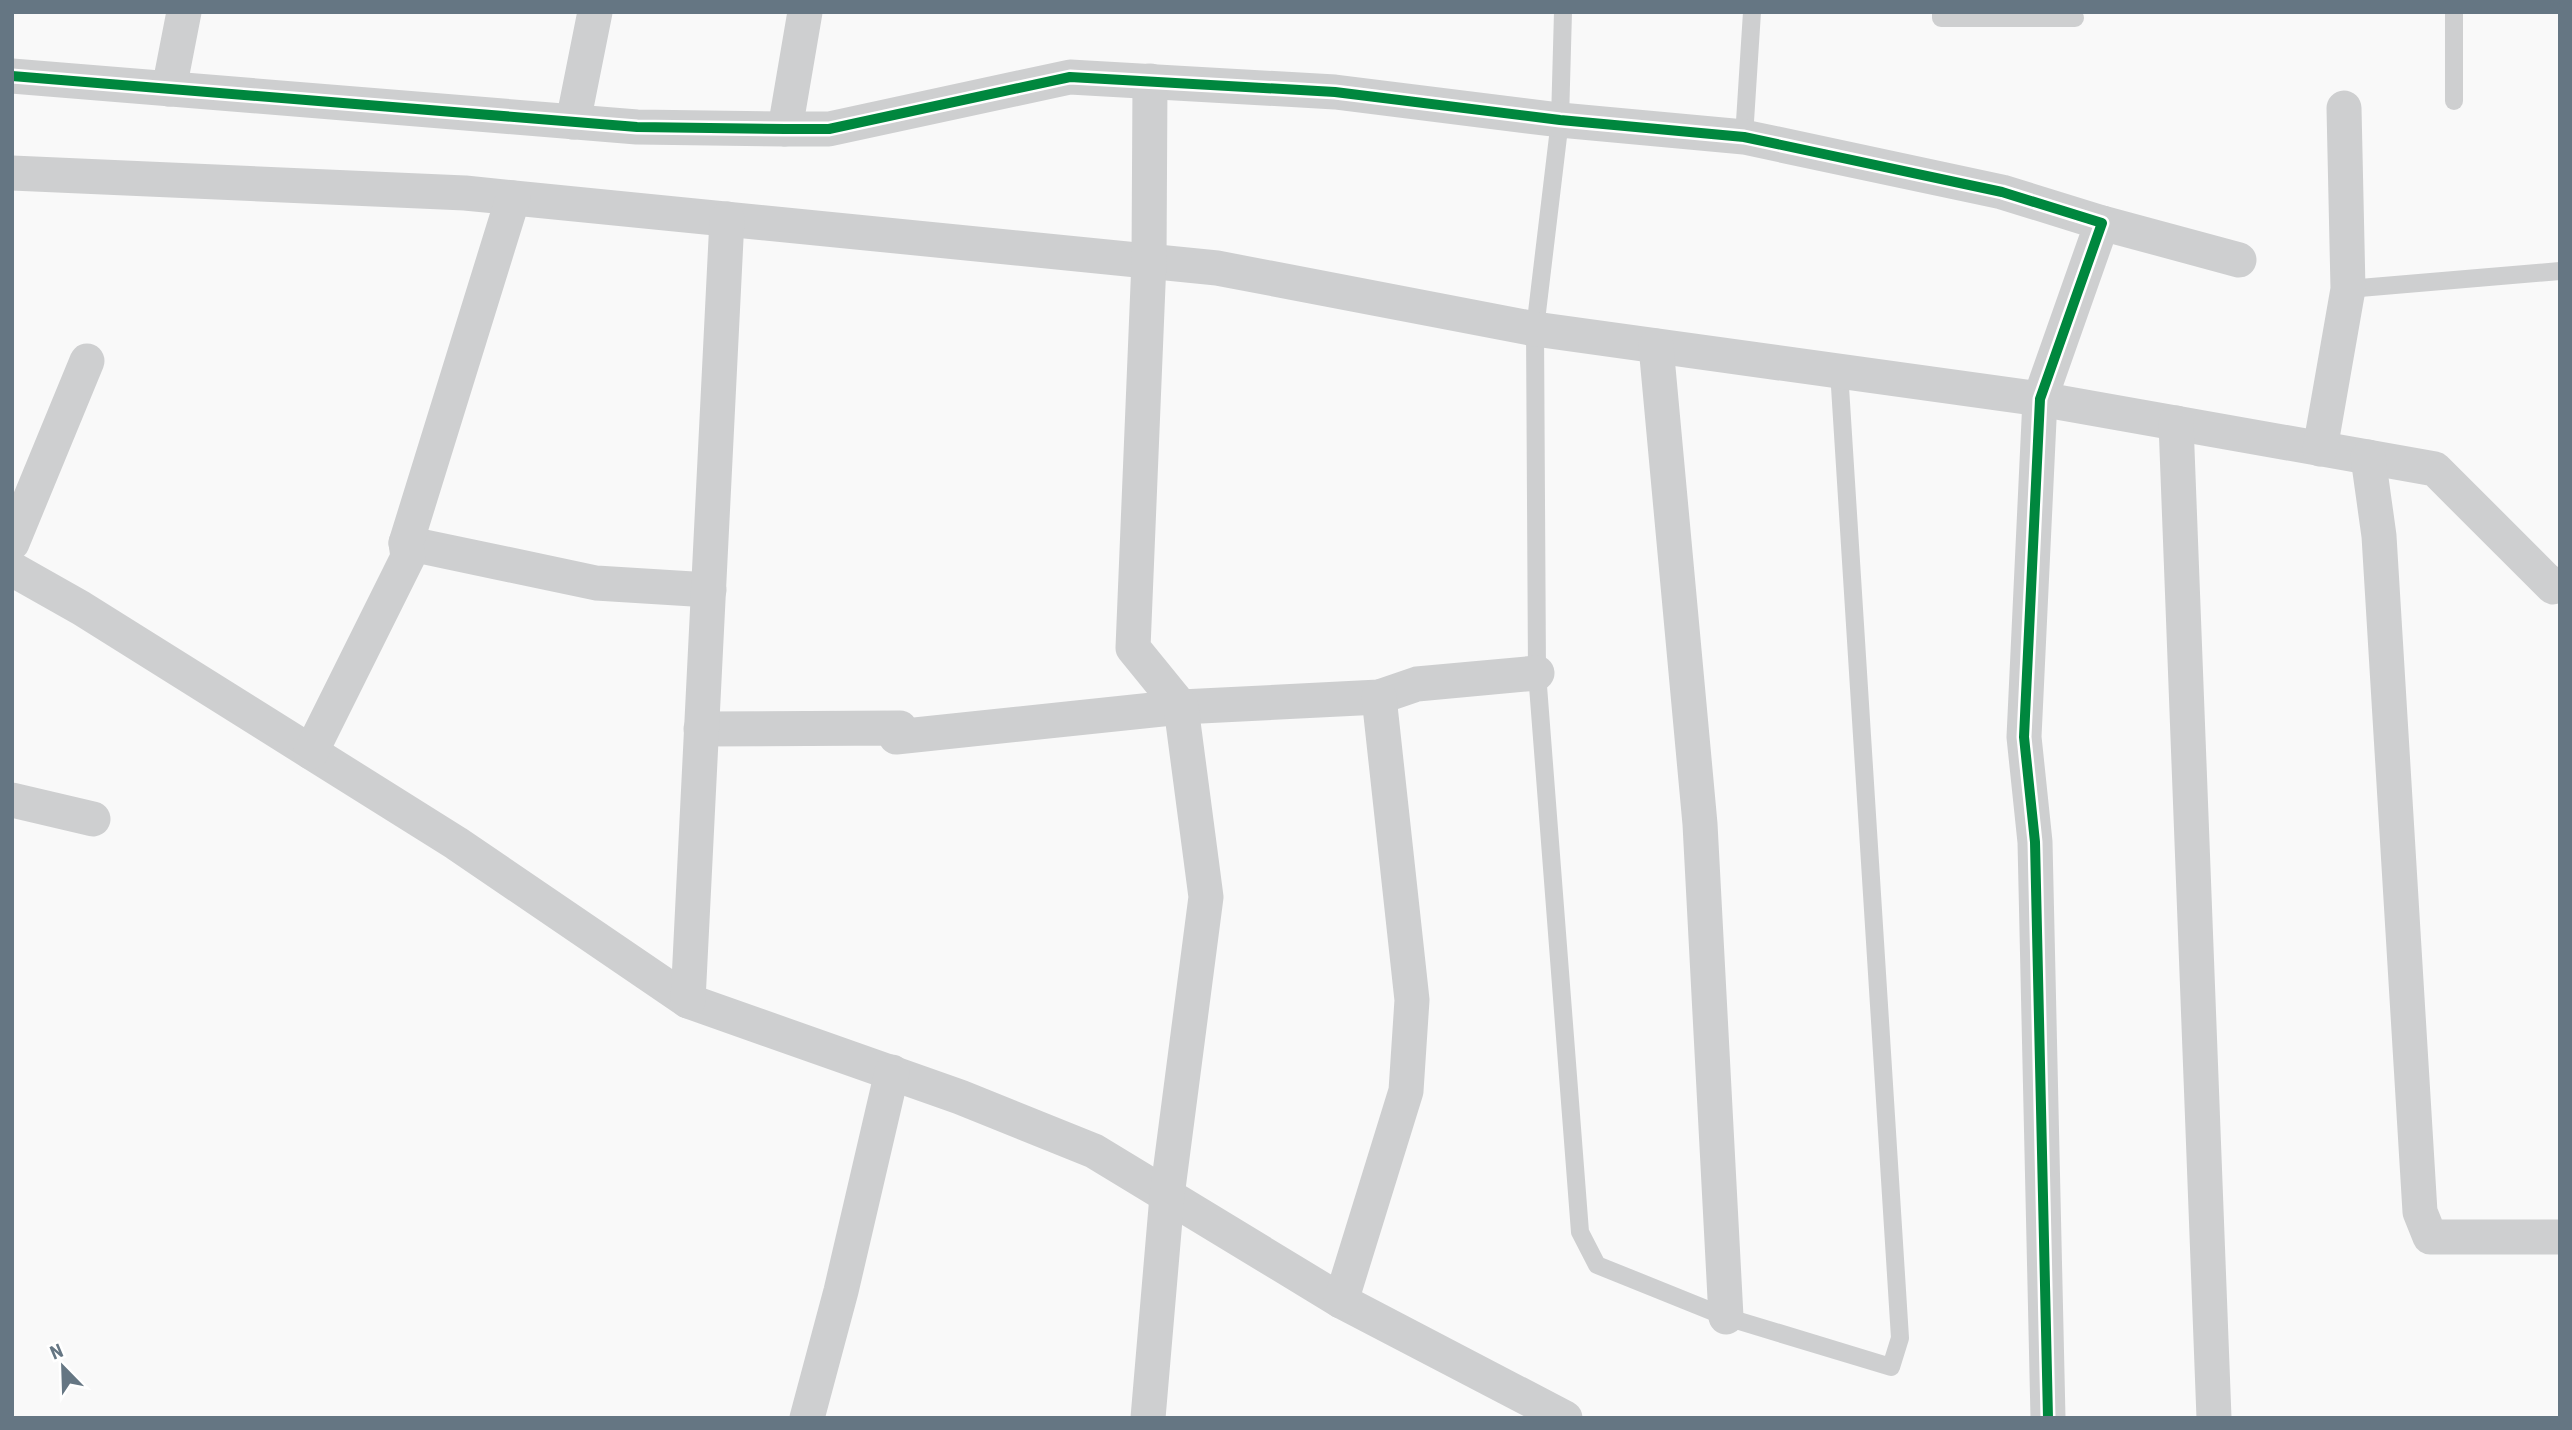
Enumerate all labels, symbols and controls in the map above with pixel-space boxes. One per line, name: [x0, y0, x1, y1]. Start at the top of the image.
north arrow: [28, 1332, 98, 1402]
text: N: [47, 1339, 66, 1365]

